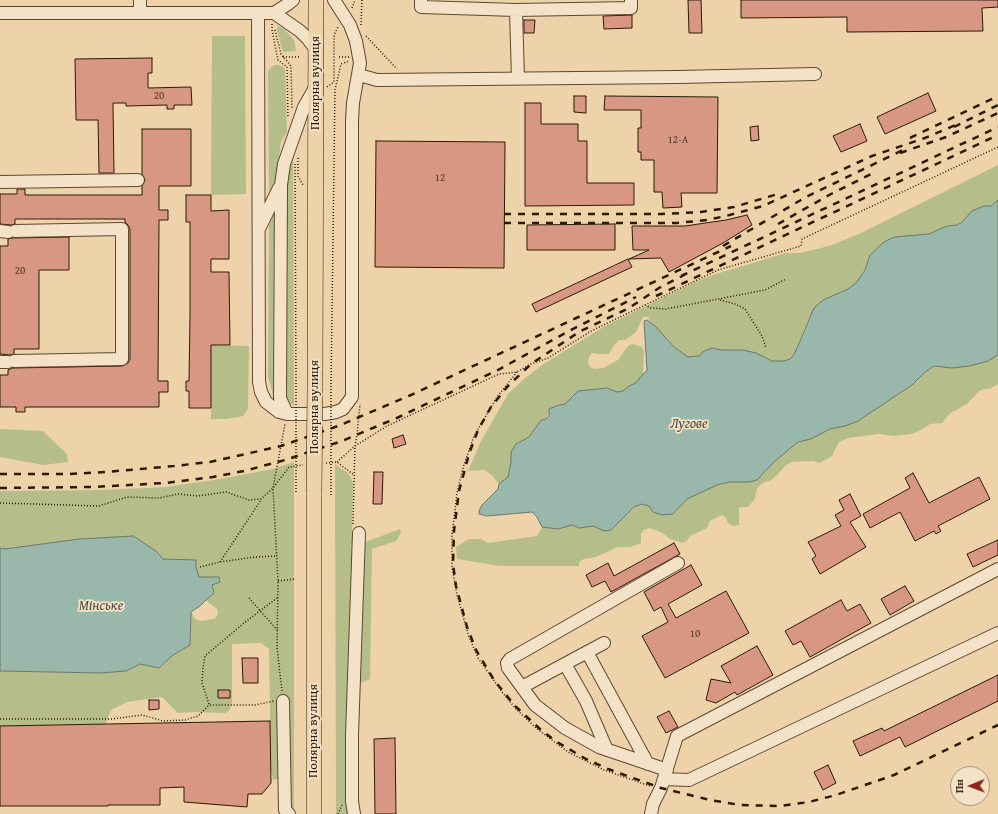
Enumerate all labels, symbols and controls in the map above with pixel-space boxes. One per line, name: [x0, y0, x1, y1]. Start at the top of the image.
street label: Полярна вулиця: [308, 36, 324, 130]
house number: 20: [154, 89, 164, 103]
house number: 12-А: [667, 133, 689, 147]
house number: 12: [435, 171, 445, 185]
house number: 20: [15, 264, 25, 278]
street label: Полярна вулиця: [307, 360, 323, 454]
water label: Лугове: [670, 416, 708, 432]
water label: Мінське: [79, 598, 123, 614]
house number: 10: [690, 627, 700, 641]
street label: Полярна вулиця: [306, 684, 322, 778]
north arrow: [950, 766, 990, 806]
text: Пн: [951, 779, 967, 793]

